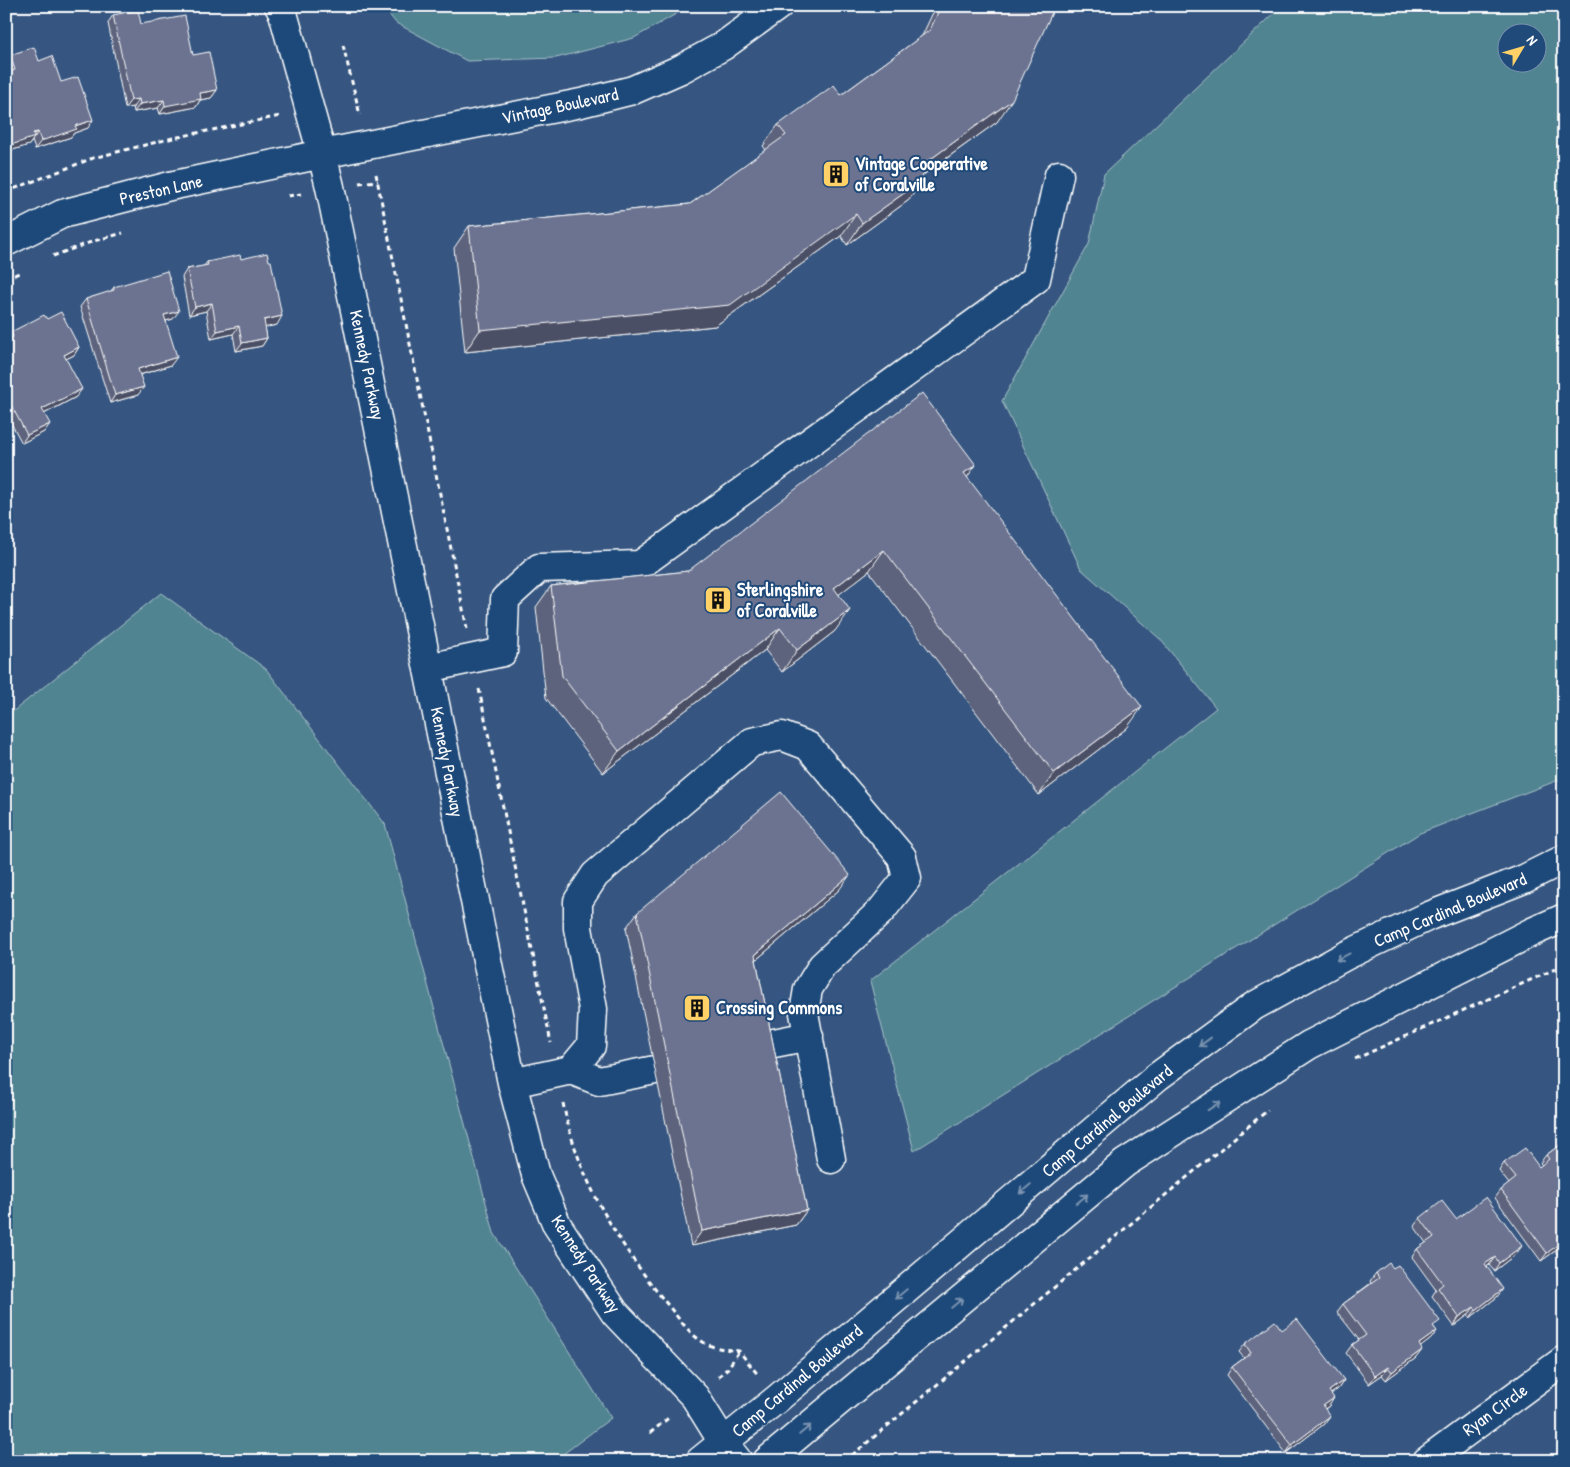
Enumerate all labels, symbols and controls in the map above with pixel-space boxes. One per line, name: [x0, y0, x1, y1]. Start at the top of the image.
north arrow: [1498, 22, 1548, 72]
text: N: [1523, 31, 1543, 49]
street label: Vintage Boulevard: [499, 81, 620, 130]
place label: Vintage Cooperative of Coralville: [855, 151, 988, 197]
building icon: Vintage Cooperative of Coralville: [821, 159, 851, 189]
street label: Preston Lane: [117, 168, 205, 211]
street label: Kennedy Parkway: [344, 308, 391, 423]
place label: Sterlingshire of Coralville: [737, 577, 824, 623]
building icon: Sterlingshire of Coralville: [703, 585, 733, 615]
street label: Kennedy Parkway: [425, 705, 471, 820]
street label: Camp Cardinal Boulevard: [1370, 866, 1530, 953]
one-way arrow: [1336, 952, 1351, 962]
building icon: Crossing Commons: [682, 993, 712, 1023]
place label: Crossing Commons: [716, 995, 842, 1021]
one-way arrow: [1198, 1037, 1212, 1047]
street label: Camp Cardinal Boulevard: [1036, 1058, 1177, 1183]
one-way arrow: [1207, 1100, 1221, 1111]
one-way arrow: [1019, 1183, 1032, 1194]
one-way arrow: [1075, 1194, 1088, 1205]
street label: Kennedy Parkway: [545, 1210, 628, 1318]
one-way arrow: [895, 1288, 908, 1299]
one-way arrow: [950, 1298, 963, 1309]
street label: Camp Cardinal Boulevard: [726, 1318, 867, 1443]
street label: Ryan Circle: [1457, 1377, 1532, 1442]
one-way arrow: [798, 1424, 811, 1435]

